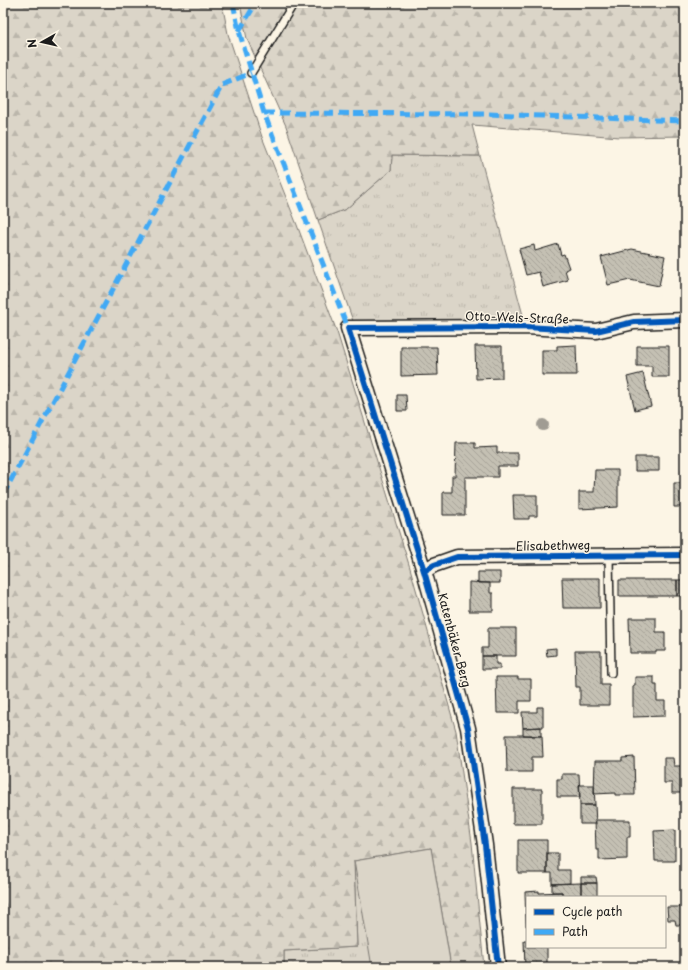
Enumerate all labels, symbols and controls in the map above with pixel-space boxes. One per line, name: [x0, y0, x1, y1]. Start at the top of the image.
north arrow: [22, 22, 62, 62]
text: N: [23, 38, 41, 49]
street label: Otto-Wels-Straße: [465, 306, 569, 328]
street label: Elisabethweg: [515, 535, 591, 555]
street label: Katenbäker Berg: [434, 591, 476, 689]
legend: [526, 896, 666, 948]
text: Cycle path: [562, 902, 623, 920]
text: Path: [562, 922, 588, 940]

